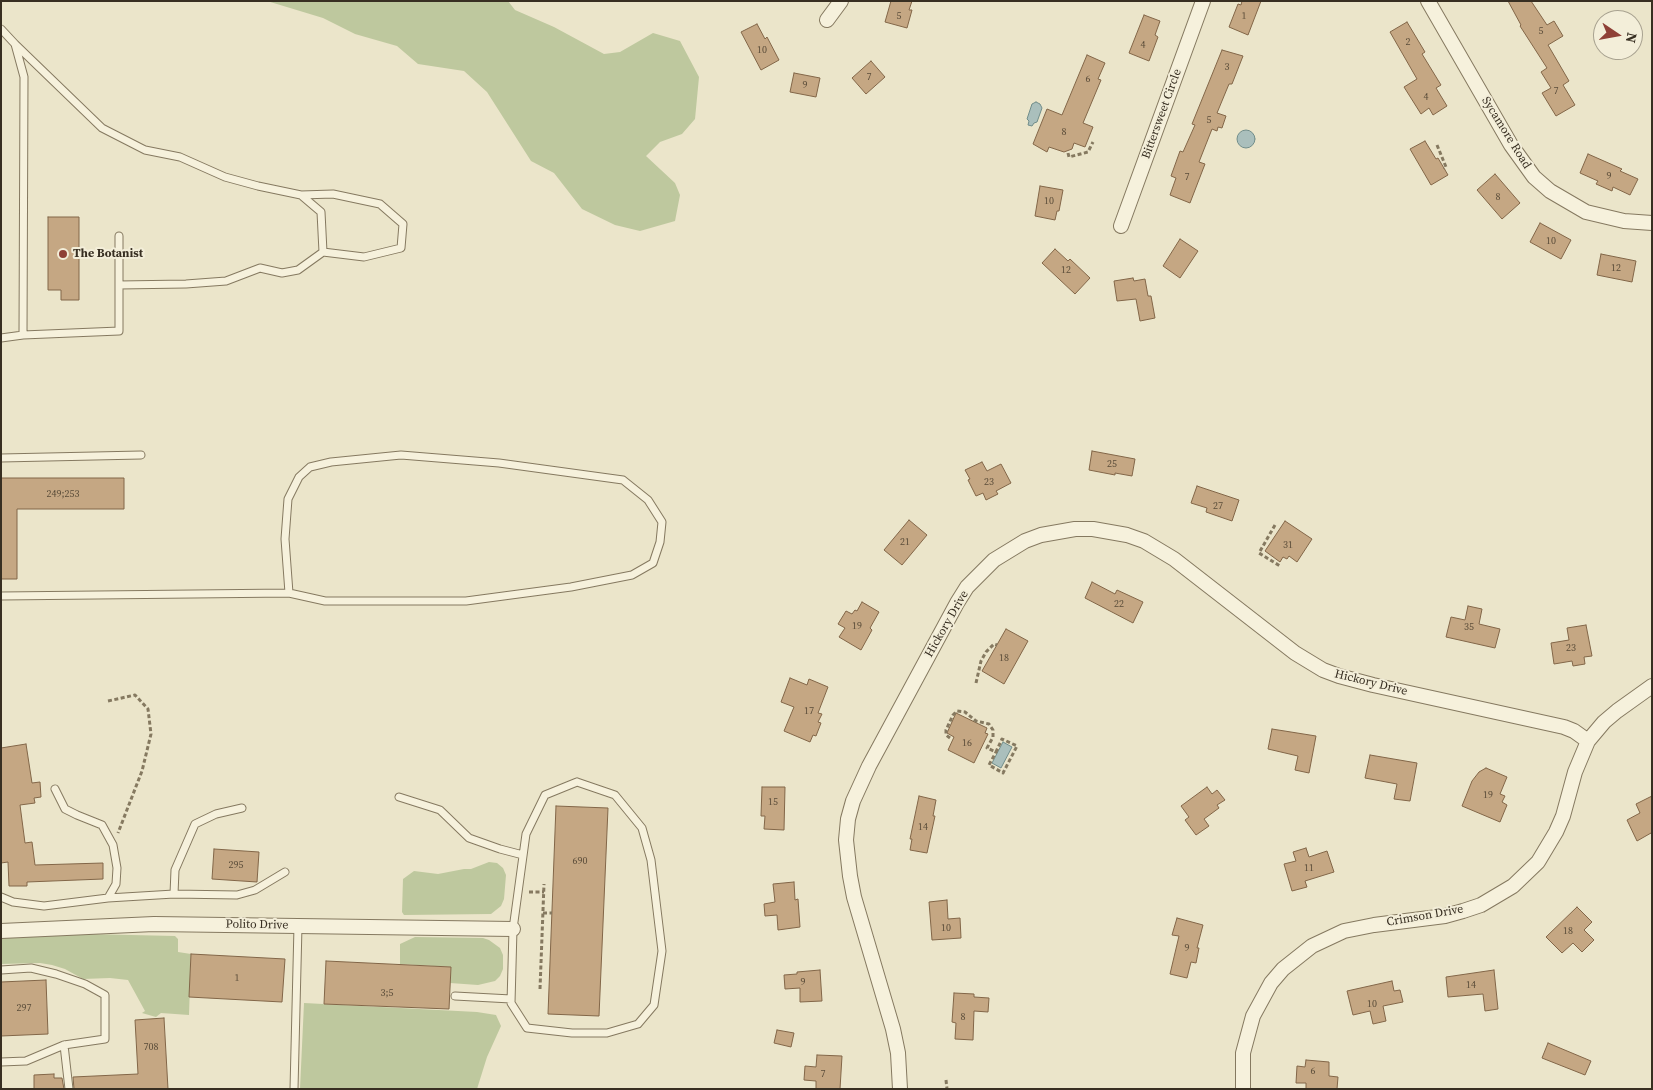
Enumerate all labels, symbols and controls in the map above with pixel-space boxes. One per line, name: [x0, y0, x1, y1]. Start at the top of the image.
house number: 5: [897, 10, 901, 22]
house number: 1: [1242, 10, 1246, 22]
north arrow: [1593, 10, 1643, 60]
house number: 5: [1539, 25, 1543, 37]
text: N: [1621, 31, 1643, 45]
house number: 2: [1406, 36, 1410, 48]
house number: 4: [1141, 39, 1145, 51]
house number: 10: [757, 44, 767, 56]
house number: 3: [1225, 61, 1229, 73]
street label: Bittersweet Circle: [1139, 67, 1185, 161]
house number: 7: [867, 71, 871, 83]
house number: 6: [1086, 73, 1090, 85]
house number: 9: [803, 79, 807, 91]
house number: 7: [1554, 85, 1558, 97]
house number: 4: [1424, 91, 1428, 103]
street label: Sycamore Road: [1478, 94, 1534, 172]
house number: 5: [1207, 114, 1211, 126]
house number: 8: [1062, 126, 1066, 138]
house number: 9: [1607, 170, 1611, 182]
house number: 7: [1185, 171, 1189, 183]
house number: 8: [1496, 191, 1500, 203]
house number: 10: [1044, 195, 1054, 207]
house number: 10: [1546, 235, 1556, 247]
place label: The Botanist: [73, 247, 143, 261]
marker: The Botanist: [57, 248, 69, 260]
house number: 12: [1611, 262, 1621, 274]
house number: 12: [1061, 264, 1071, 276]
house number: 25: [1107, 458, 1117, 470]
house number: 23: [984, 476, 994, 488]
house number: 249;253: [47, 488, 79, 500]
house number: 27: [1213, 500, 1223, 512]
house number: 21: [900, 536, 910, 548]
house number: 31: [1283, 539, 1293, 551]
street label: Hickory Drive: [922, 588, 972, 660]
house number: 22: [1114, 598, 1124, 610]
house number: 19: [852, 620, 862, 632]
house number: 35: [1464, 621, 1474, 633]
house number: 23: [1566, 642, 1576, 654]
house number: 18: [999, 652, 1009, 664]
street label: Hickory Drive: [1333, 667, 1409, 699]
house number: 17: [804, 705, 814, 717]
house number: 16: [962, 737, 972, 749]
house number: 19: [1483, 789, 1493, 801]
house number: 15: [768, 796, 778, 808]
house number: 14: [918, 821, 928, 833]
house number: 690: [573, 855, 587, 867]
house number: 295: [229, 859, 243, 871]
house number: 11: [1304, 862, 1314, 874]
street label: Crimson Drive: [1385, 902, 1465, 930]
street label: Polito Drive: [226, 917, 288, 933]
house number: 10: [941, 922, 951, 934]
house number: 18: [1563, 925, 1573, 937]
house number: 9: [1185, 942, 1189, 954]
house number: 1: [235, 972, 239, 984]
house number: 9: [801, 976, 805, 988]
house number: 14: [1466, 979, 1476, 991]
house number: 3;5: [381, 987, 393, 999]
house number: 10: [1367, 998, 1377, 1010]
house number: 297: [17, 1002, 31, 1014]
house number: 8: [961, 1011, 965, 1023]
house number: 708: [144, 1041, 158, 1053]
house number: 6: [1311, 1065, 1315, 1077]
house number: 7: [821, 1068, 825, 1080]

